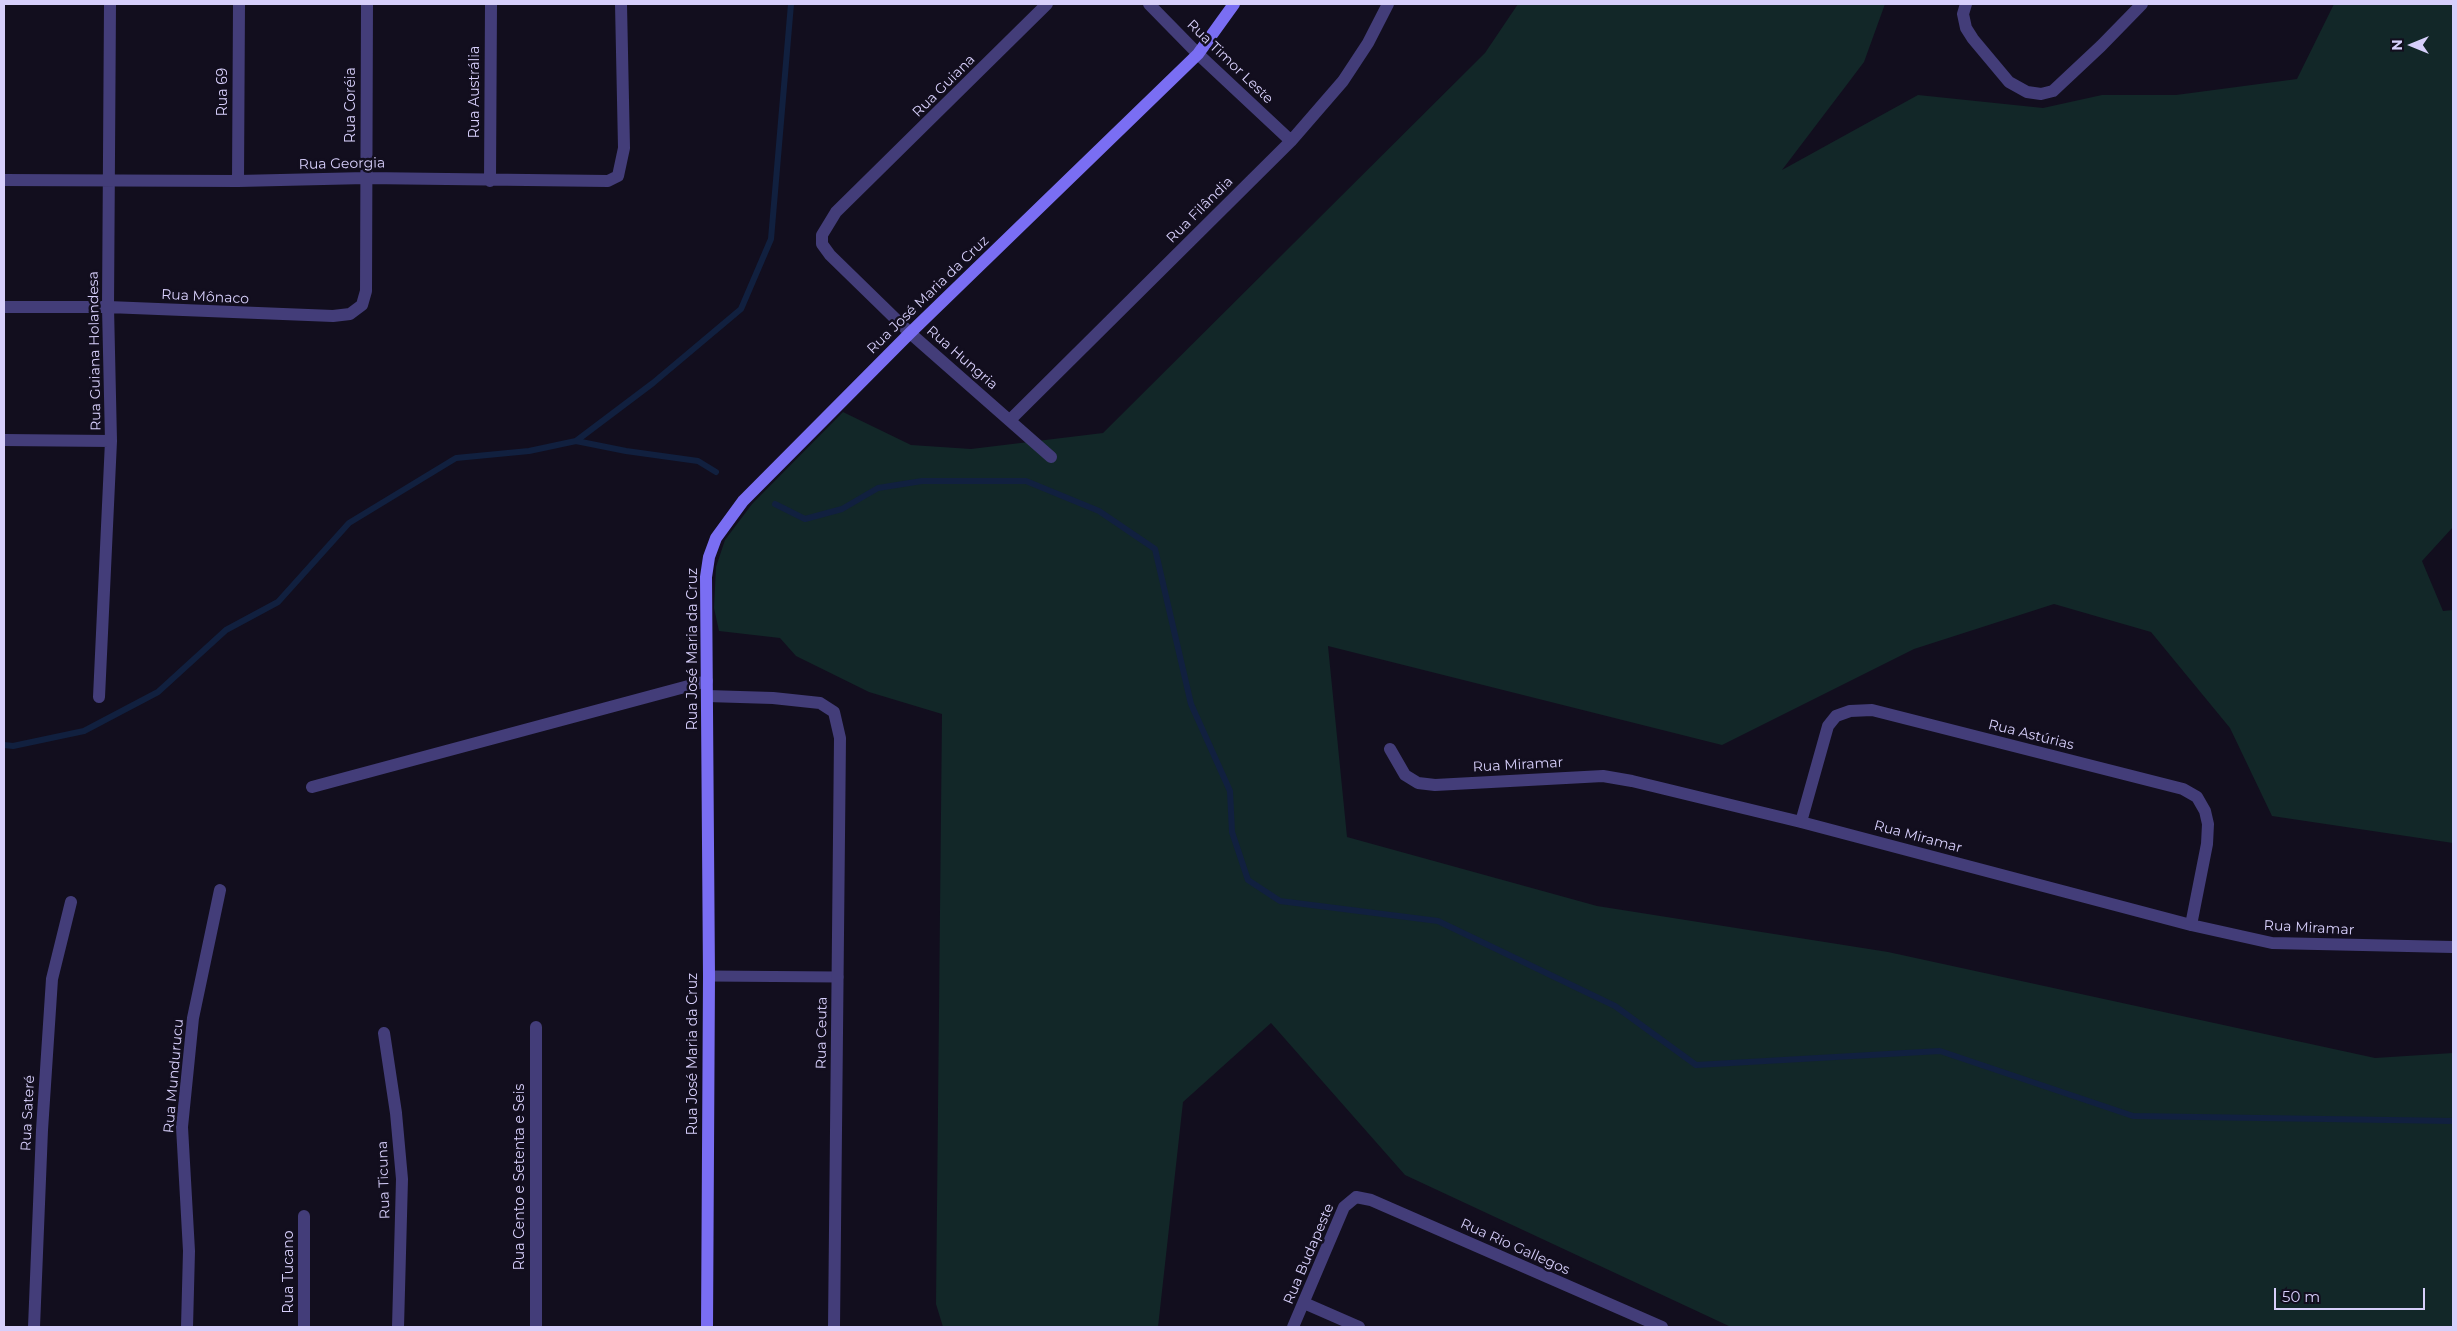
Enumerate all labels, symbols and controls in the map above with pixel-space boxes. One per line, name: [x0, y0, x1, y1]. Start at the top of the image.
street label: Rua Timor Leste: [1183, 17, 1277, 107]
north arrow: [2387, 20, 2437, 70]
text: N: [2388, 39, 2406, 51]
street label: Rua Austrália: [467, 46, 483, 138]
street label: Rua Guiana: [909, 51, 979, 121]
street label: Rua Coréia: [343, 67, 359, 143]
street label: Rua 69: [215, 68, 231, 116]
street label: Rua Georgia: [299, 155, 385, 173]
street label: Rua Filândia: [1163, 173, 1237, 247]
street label: Rua José Maria da Cruz: [864, 232, 992, 358]
street label: Rua Guiana Holandesa: [85, 271, 105, 431]
street label: Rua Mônaco: [161, 286, 249, 308]
street label: Rua Hungria: [923, 323, 1001, 393]
street label: Rua José Maria da Cruz: [685, 568, 701, 730]
street label: Rua Astúrias: [1986, 716, 2076, 754]
street label: Rua Miramar: [1472, 754, 1564, 776]
street label: Rua Miramar: [1872, 817, 1964, 857]
street label: Rua Miramar: [2263, 917, 2355, 939]
street label: Rua José Maria da Cruz: [685, 973, 701, 1135]
street label: Rua Ceuta: [813, 997, 831, 1069]
street label: Rua Mundurucu: [161, 1018, 187, 1134]
street label: Rua Sateré: [18, 1075, 38, 1151]
street label: Rua Cento e Setenta e Seis: [512, 1084, 528, 1270]
street label: Rua Ticuna: [374, 1141, 394, 1219]
street label: Rua Budapeste: [1280, 1201, 1338, 1307]
street label: Rua Rio Gallegos: [1458, 1215, 1572, 1279]
street label: Rua Tucano: [281, 1230, 297, 1314]
scale bar: [2277, 1278, 2428, 1310]
text: 50 m: [2282, 1287, 2320, 1306]

